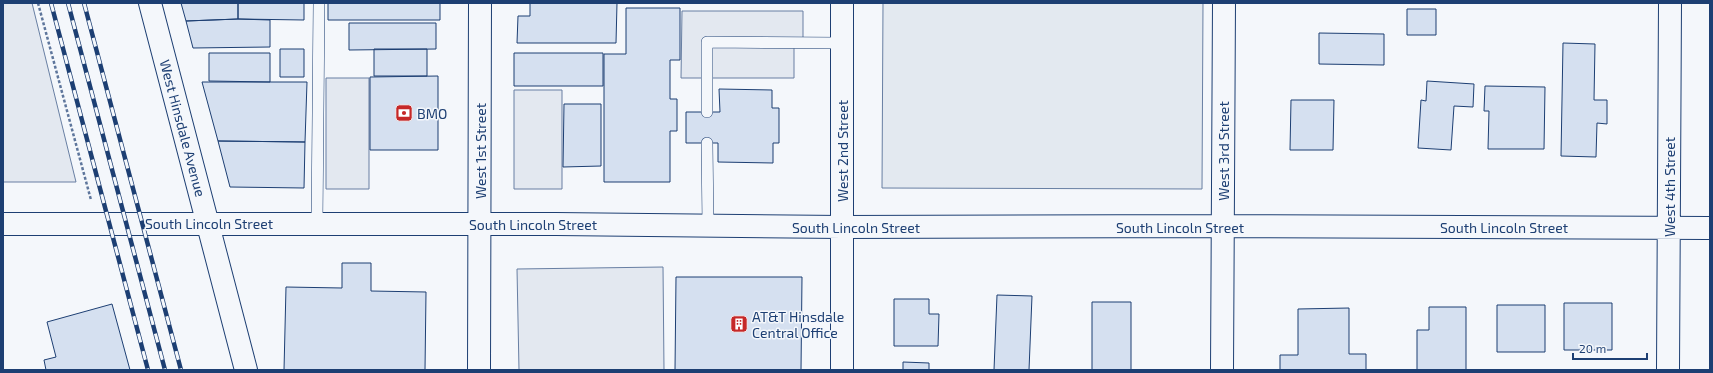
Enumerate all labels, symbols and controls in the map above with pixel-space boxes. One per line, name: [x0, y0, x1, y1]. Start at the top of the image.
street label: West Hinsdale Avenue: [157, 58, 209, 198]
street label: West 2nd Street: [834, 100, 851, 202]
street label: West 3rd Street: [1215, 101, 1232, 201]
bank icon: BMO: [394, 103, 414, 123]
street label: West 1st Street: [472, 103, 489, 199]
place label: BMO: [417, 105, 447, 122]
street label: West 4th Street: [1661, 137, 1678, 237]
street label: South Lincoln Street: [145, 215, 273, 232]
street label: South Lincoln Street: [469, 216, 597, 233]
street label: South Lincoln Street: [792, 219, 920, 236]
street label: South Lincoln Street: [1116, 219, 1244, 236]
street label: South Lincoln Street: [1440, 219, 1568, 236]
place label: AT&T Hinsdale Central Office: [752, 308, 844, 341]
building icon: AT&T Hinsdale Central Office: [729, 314, 749, 334]
scale bar: [1573, 335, 1647, 361]
text: 20 m: [1579, 341, 1606, 355]

